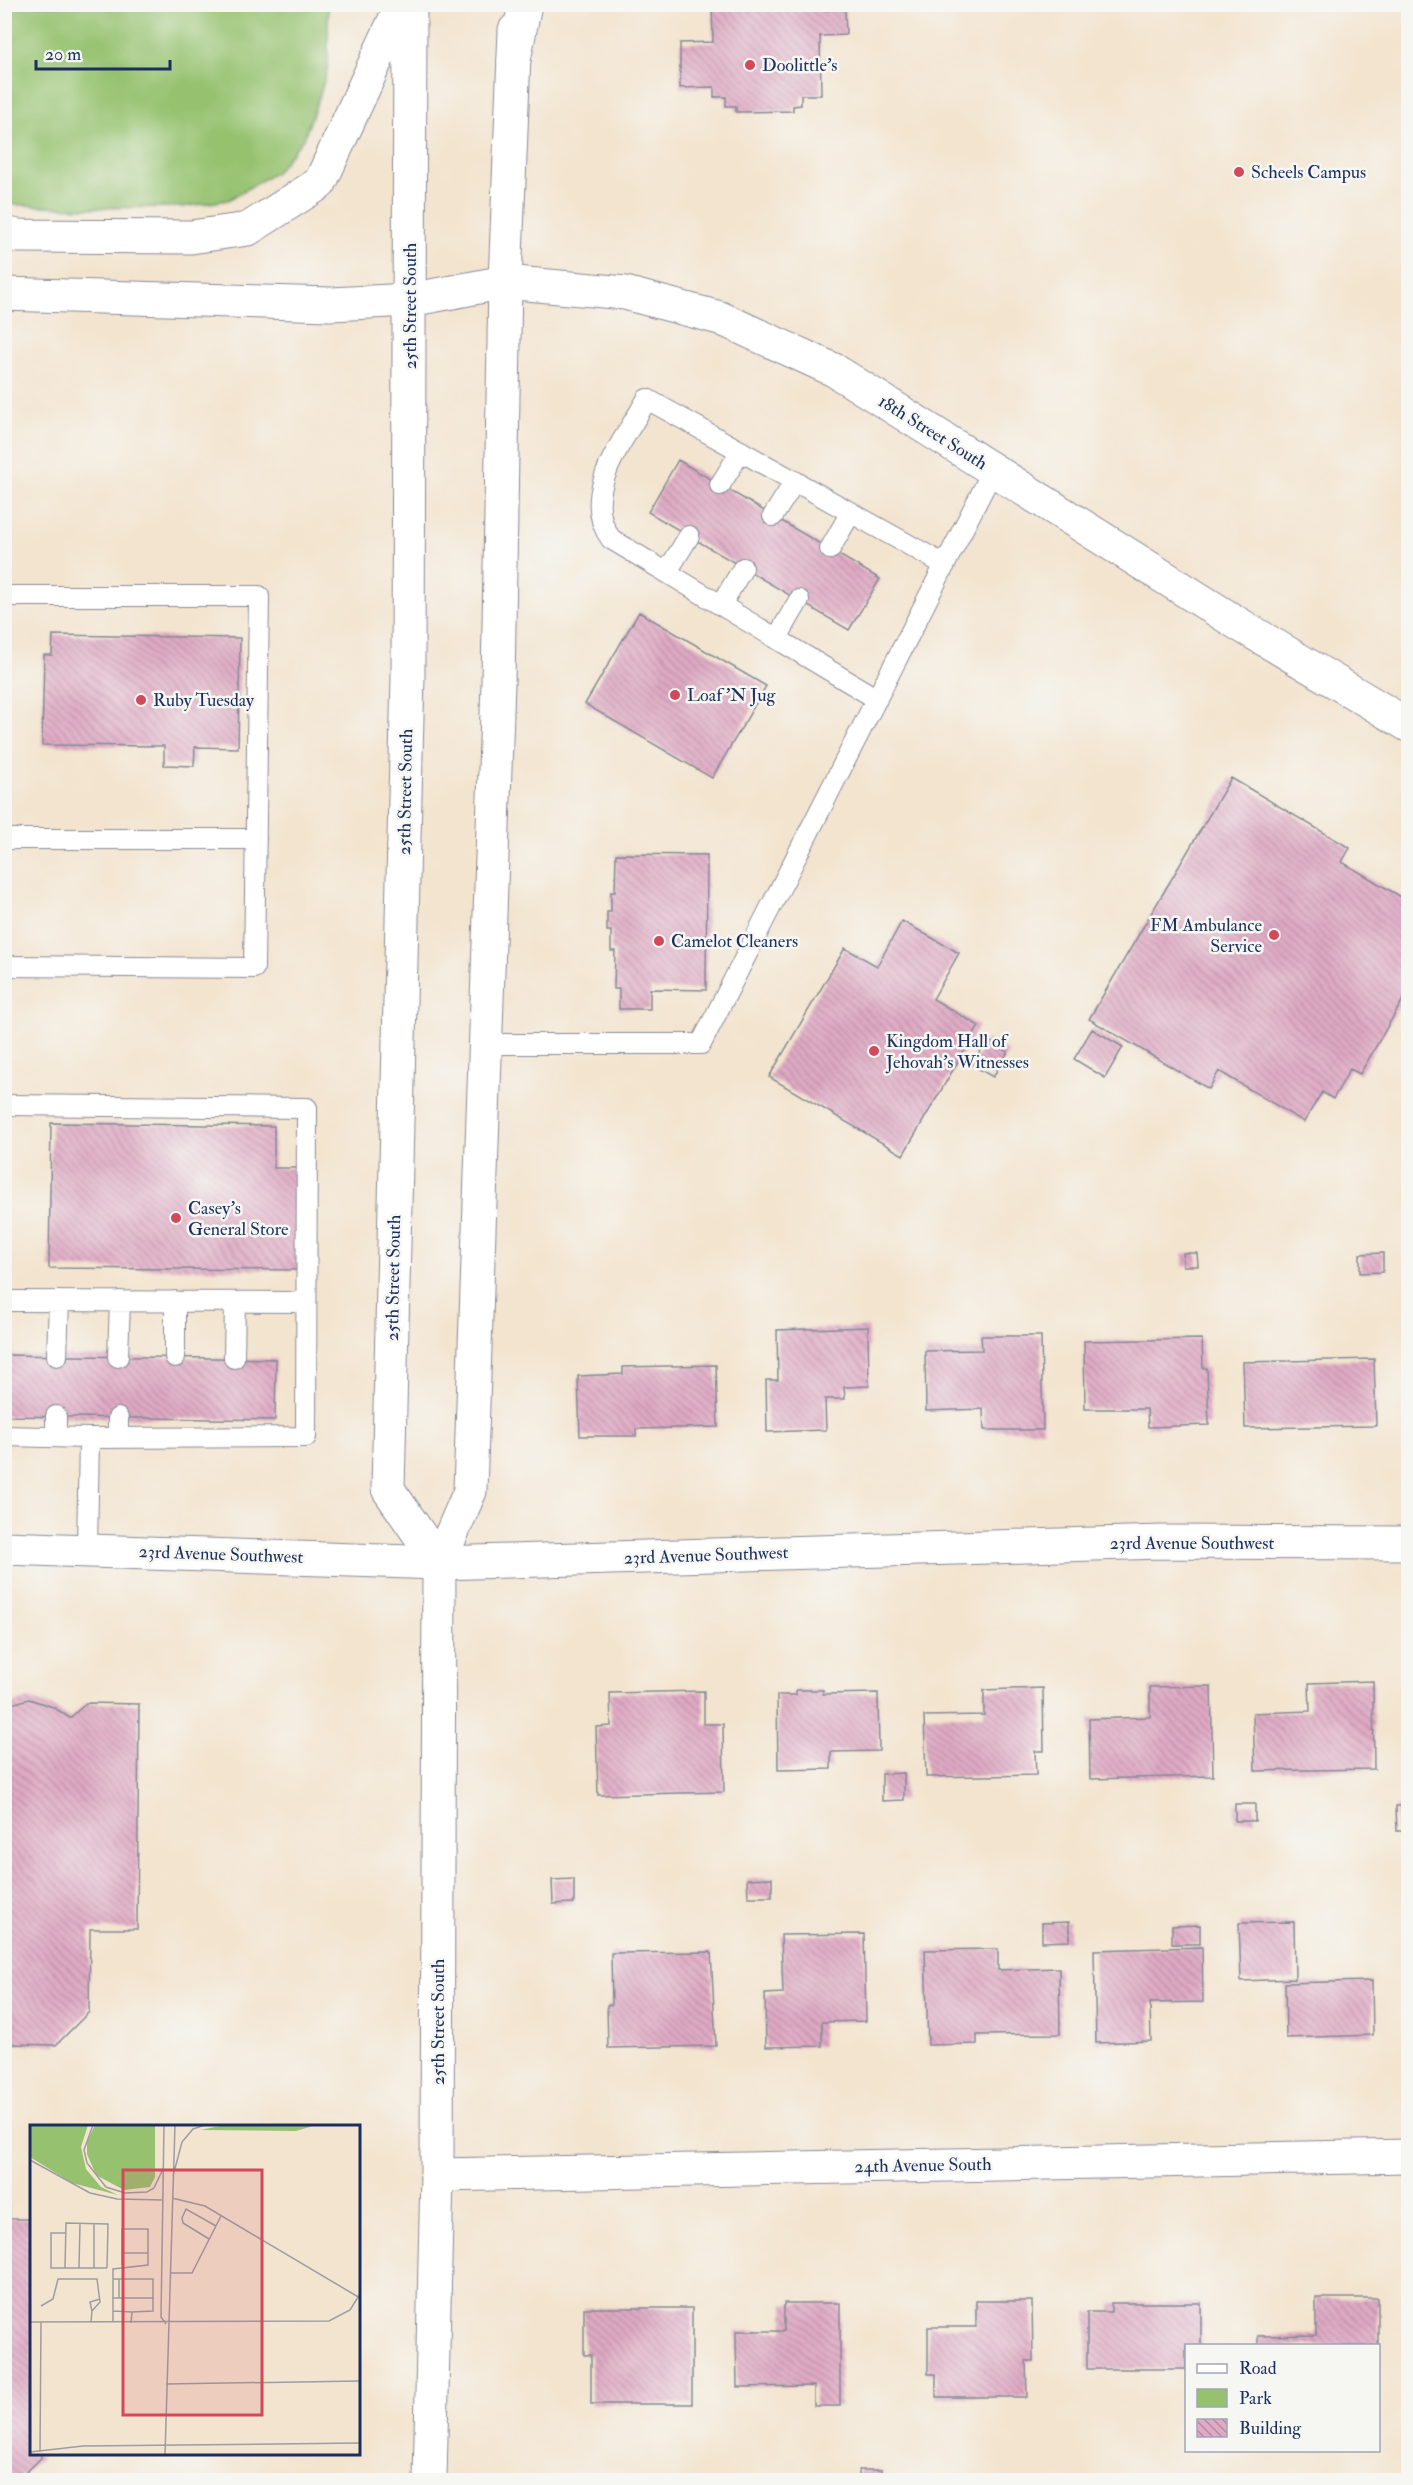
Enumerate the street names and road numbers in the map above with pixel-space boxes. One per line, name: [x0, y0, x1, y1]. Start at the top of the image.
street label: 25th Street South: [399, 242, 422, 369]
street label: 18th Street South: [874, 390, 992, 475]
street label: 25th Street South: [393, 728, 418, 855]
street label: 25th Street South: [381, 1214, 406, 1341]
street label: 23rd Avenue Southwest: [1110, 1532, 1275, 1555]
street label: 23rd Avenue Southwest: [138, 1540, 304, 1569]
street label: 23rd Avenue Southwest: [623, 1541, 789, 1570]
street label: 25th Street South: [427, 1958, 450, 2085]
street label: 24th Avenue South: [854, 2153, 992, 2178]

